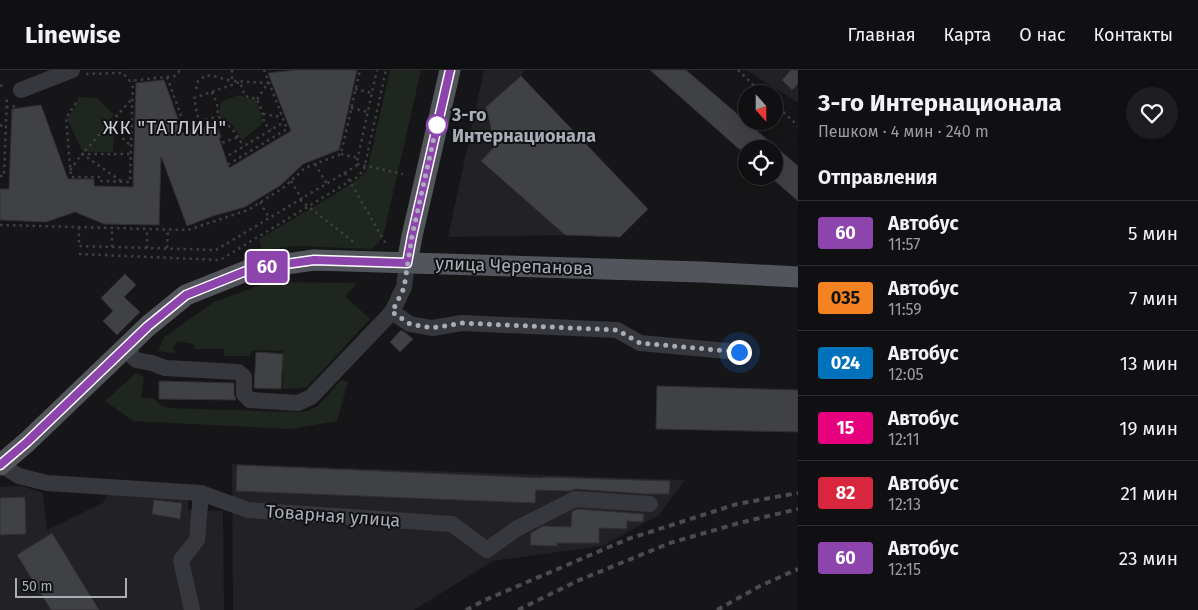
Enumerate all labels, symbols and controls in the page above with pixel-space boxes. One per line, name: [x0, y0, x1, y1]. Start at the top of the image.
text: Linewise: [25, 21, 121, 49]
text: Главная: [848, 24, 916, 46]
text: Карта: [944, 24, 991, 46]
text: О нас: [1019, 24, 1066, 46]
text: Контакты: [1094, 24, 1173, 46]
north arrow: [738, 85, 782, 130]
map controls: [738, 85, 783, 185]
button: heart: [1126, 87, 1178, 139]
text: 3-го Интернационала: [818, 89, 1062, 117]
place label: 3-го Интернационала: [451, 104, 596, 147]
marker: 3-го Интернационала: [426, 114, 448, 136]
district label: ЖК "ТАТЛИН": [103, 116, 227, 139]
text: Пешком · 4 мин · 240 m: [818, 122, 989, 141]
button: locate: [738, 140, 783, 185]
text: Отправления: [818, 166, 937, 189]
text: Автобус: [888, 212, 959, 235]
text: 60: [835, 222, 856, 244]
text: 5 мин: [1128, 222, 1178, 245]
text: 11:57: [888, 235, 920, 254]
line badge: 60: [244, 251, 290, 283]
street label: улица Черепанова: [435, 252, 593, 280]
text: 60: [257, 256, 277, 278]
text: Автобус: [888, 277, 959, 300]
text: 035: [831, 287, 860, 309]
text: 7 мин: [1129, 287, 1178, 310]
text: 11:59: [888, 300, 922, 319]
your location: [727, 340, 752, 365]
text: Автобус: [888, 342, 959, 365]
text: 024: [831, 352, 860, 374]
text: 13 мин: [1120, 352, 1178, 375]
text: 12:05: [888, 365, 924, 384]
text: Автобус: [888, 407, 959, 430]
text: 15: [837, 417, 855, 439]
text: 19 мин: [1119, 417, 1178, 440]
text: 12:11: [888, 430, 920, 449]
text: Автобус: [888, 472, 959, 495]
text: 82: [836, 482, 855, 504]
text: 21 мин: [1120, 482, 1178, 505]
text: 12:13: [888, 495, 921, 514]
street label: Товарная улица: [265, 500, 401, 532]
text: Автобус: [888, 537, 959, 560]
text: 60: [835, 547, 856, 569]
text: 23 мин: [1119, 547, 1178, 570]
text: 12:15: [888, 560, 921, 579]
scale bar: [15, 575, 128, 598]
text: 50 m: [22, 578, 53, 595]

